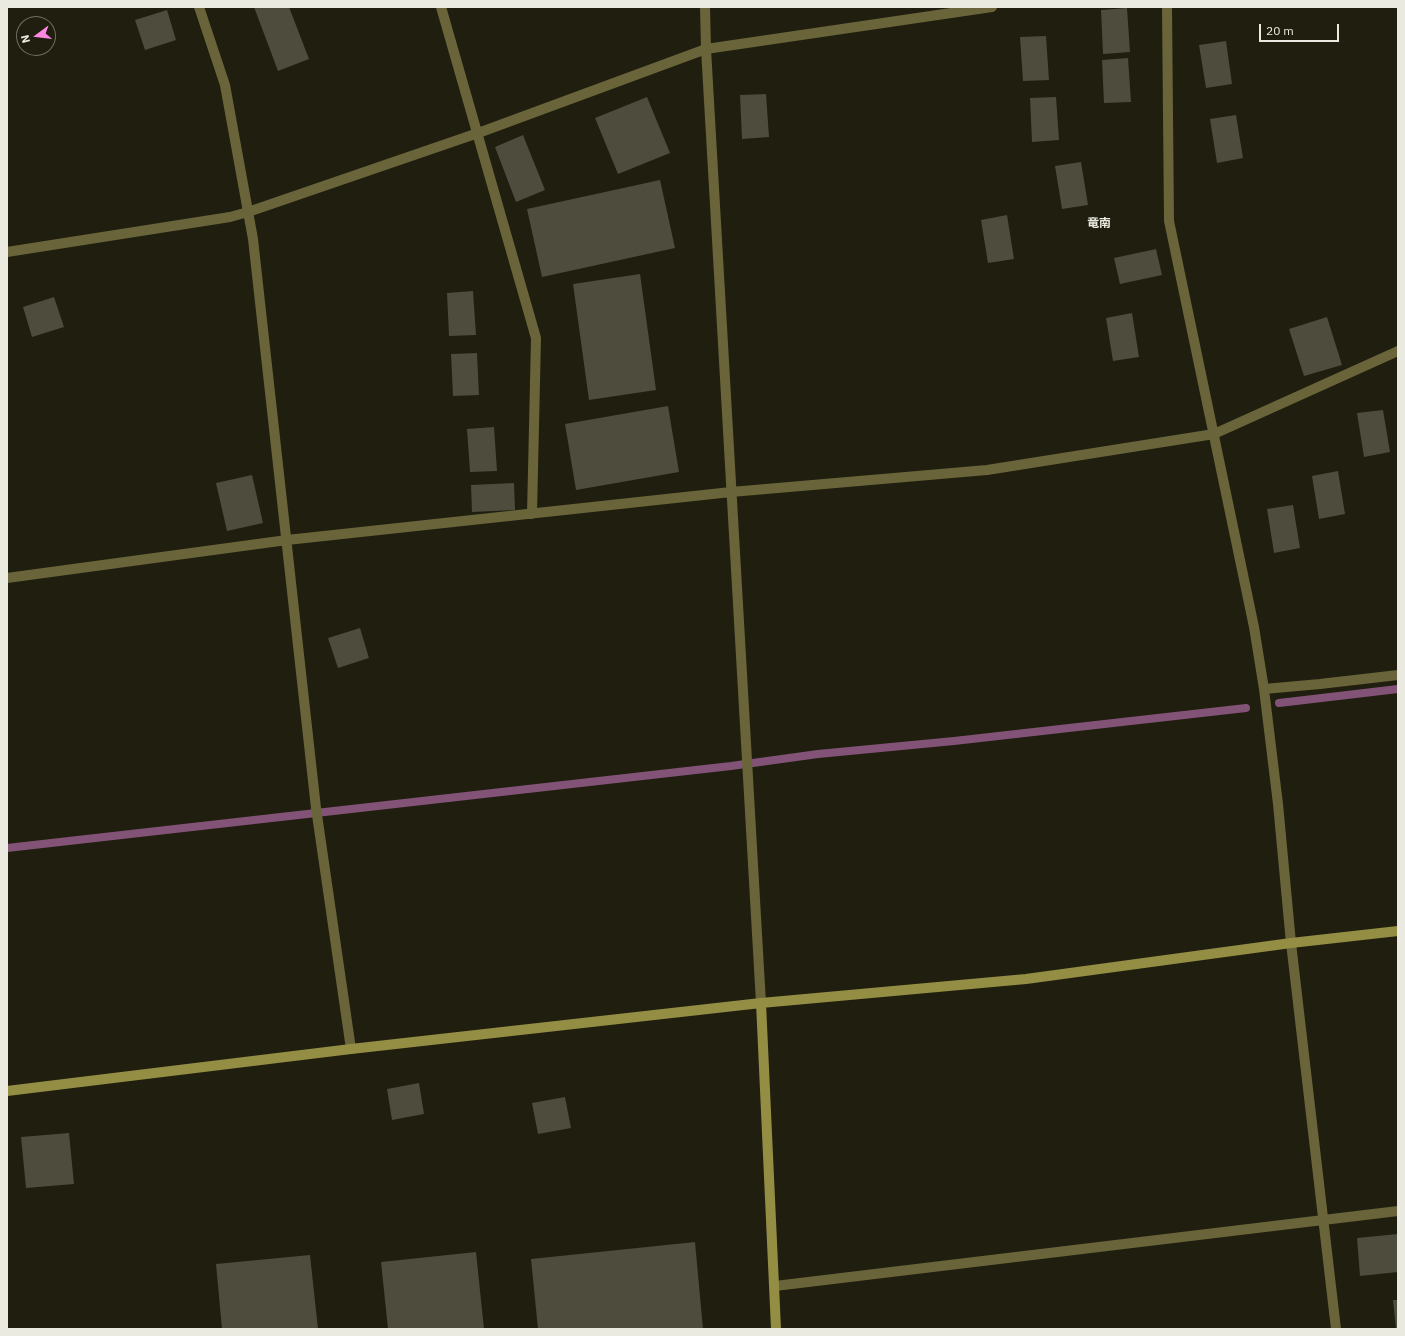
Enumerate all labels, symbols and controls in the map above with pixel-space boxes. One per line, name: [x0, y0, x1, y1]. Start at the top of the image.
north arrow: [16, 16, 56, 56]
scale bar: [1261, 16, 1341, 42]
text: 20 m: [1266, 23, 1294, 38]
text: N: [18, 33, 33, 45]
district label: 竜南: [1087, 217, 1111, 231]

